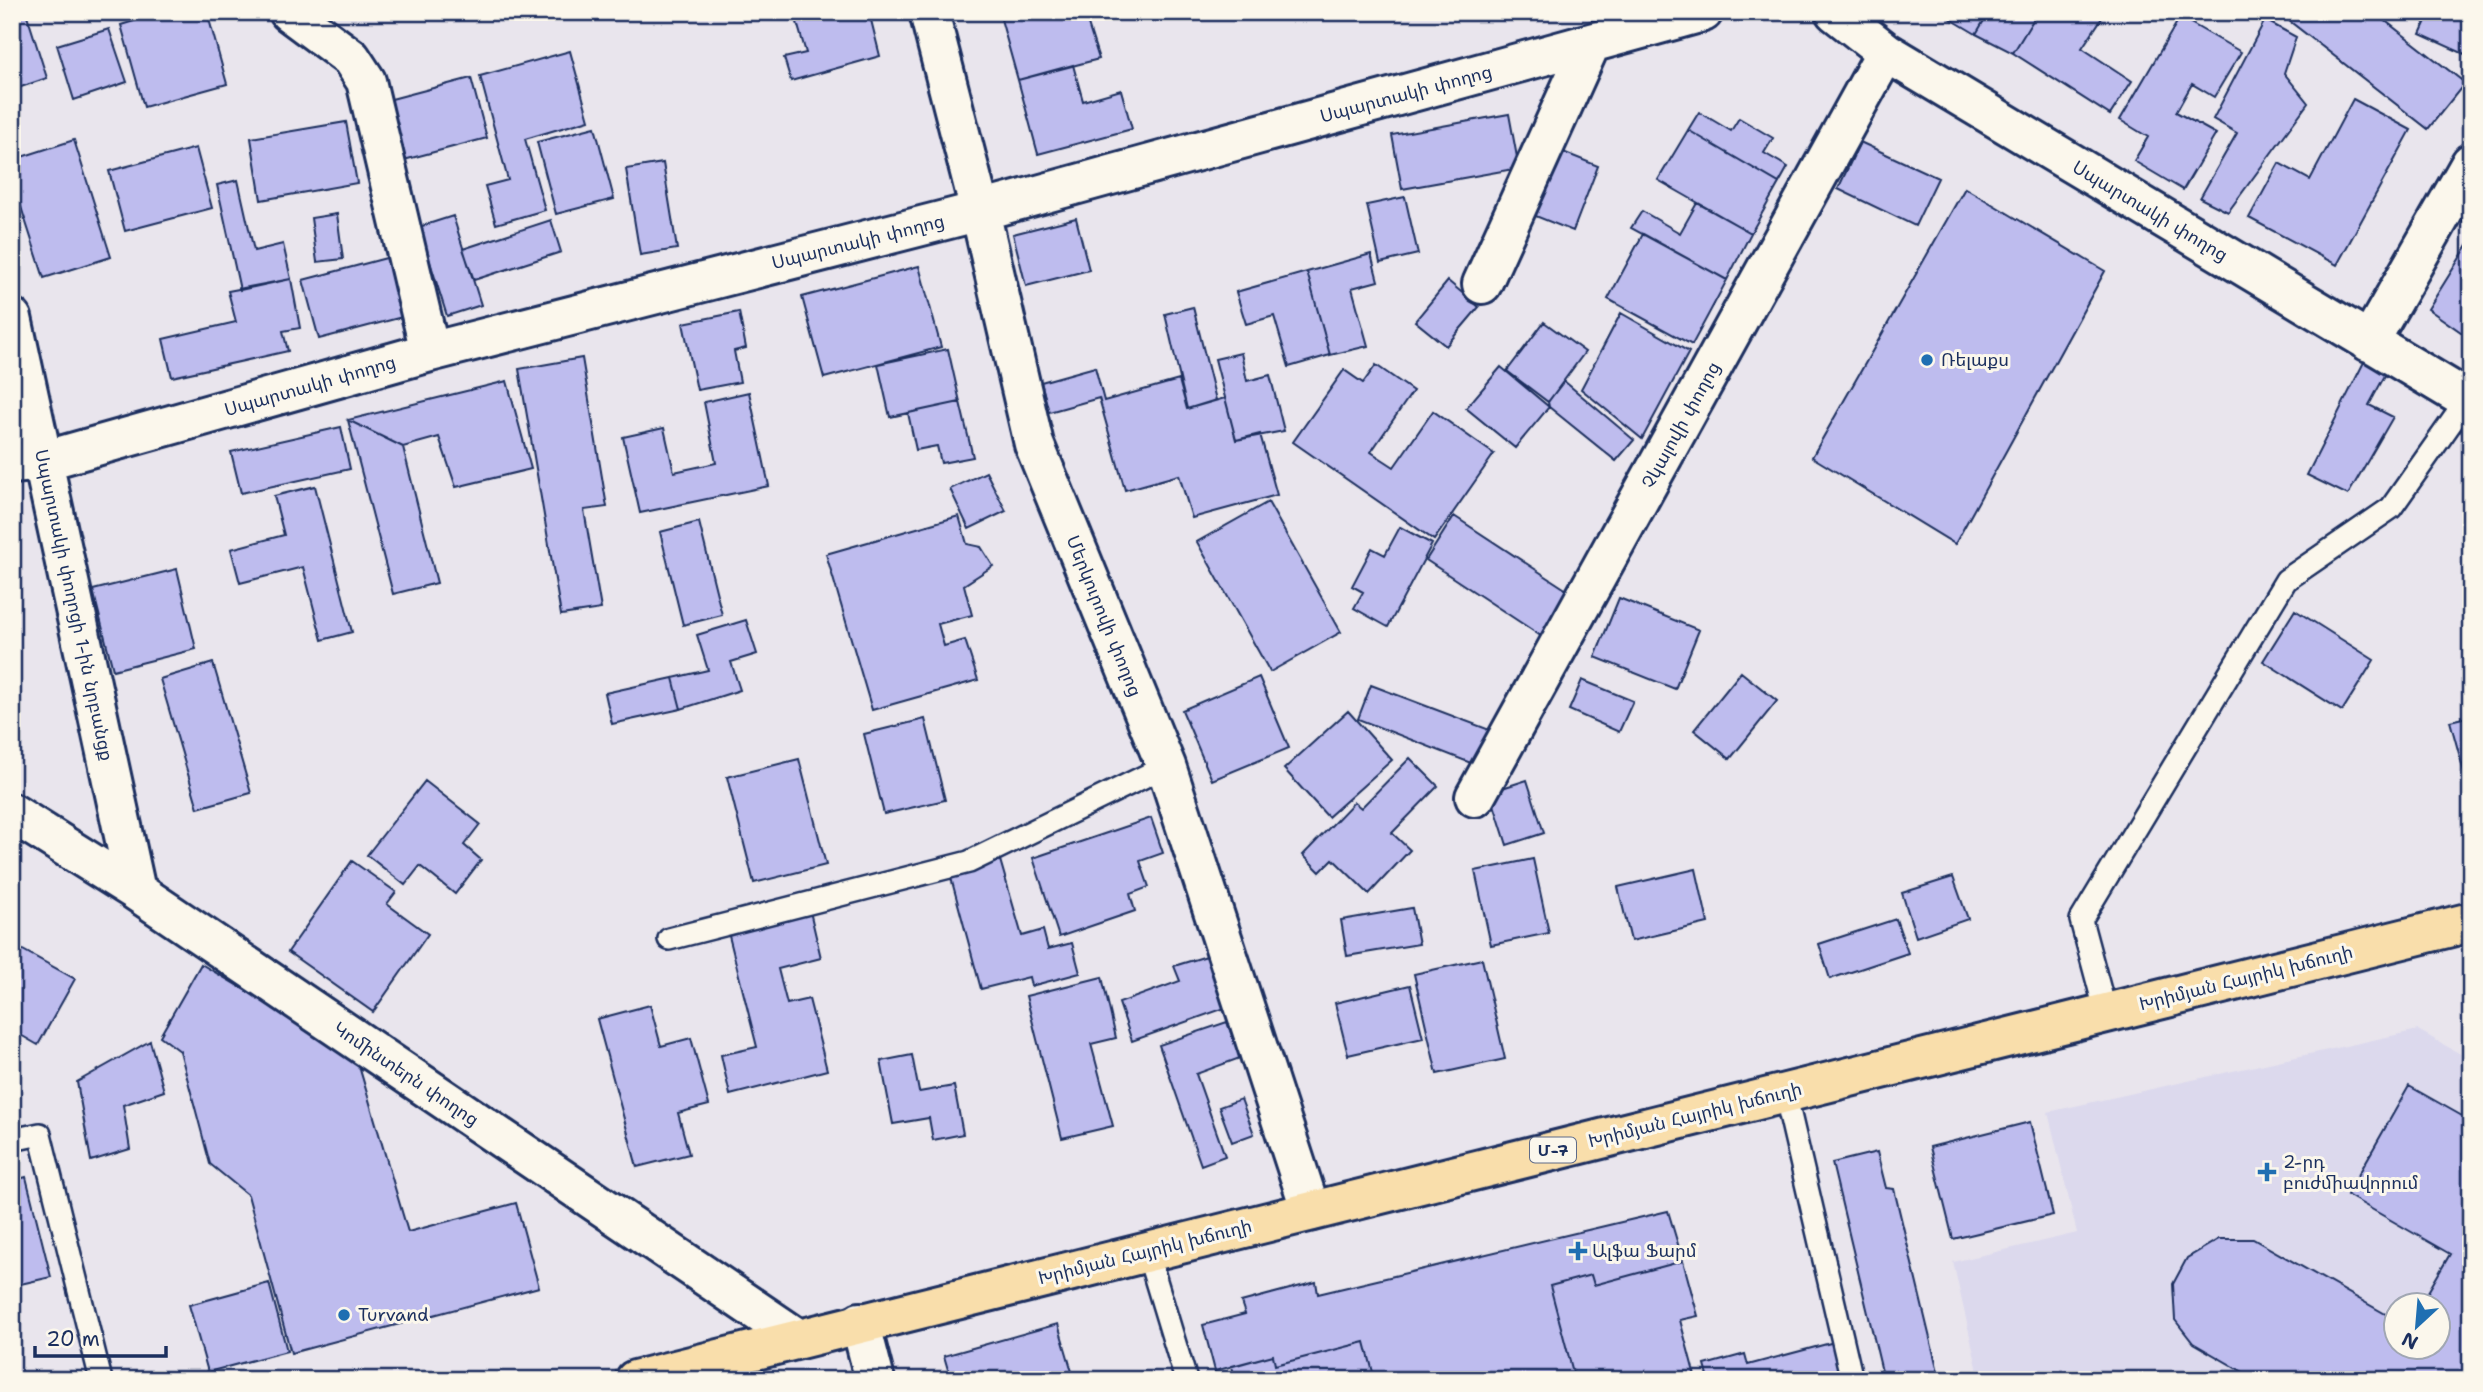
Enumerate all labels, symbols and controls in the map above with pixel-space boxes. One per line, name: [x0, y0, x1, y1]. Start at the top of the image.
street label: Սպարտակի փողոց: [1317, 59, 1495, 129]
street label: Սպարտակի փողոց: [2068, 155, 2232, 267]
street label: Սպարտակի փողոց: [769, 209, 947, 275]
place label: Ռելաքս: [1941, 348, 2009, 372]
street label: Սպարտակի փողոց: [222, 350, 398, 422]
marker: Ռելաքս: [1919, 352, 1935, 368]
street label: Չկալովի փողոց: [1636, 357, 1726, 493]
street label: Սպարտակի փողոցի 1-ին նրբանցք: [29, 447, 119, 763]
street label: Մերկուրովի փողոց: [1061, 532, 1147, 700]
street label: Խրիմյան Հայրիկ խճուղի: [2137, 940, 2355, 1016]
street label: Կոմինտերն փողոց: [329, 1016, 483, 1132]
street label: Խրիմյան Հայրիկ խճուղի: [1586, 1077, 1804, 1153]
road number: Մ-7: [1530, 1138, 1576, 1162]
place label: 2-րդ բուժմիավորում: [2283, 1150, 2419, 1195]
marker: 2-րդ բուժմիավորում: [2257, 1162, 2277, 1182]
street label: Խրիմյան Հայրիկ խճուղի: [1036, 1214, 1254, 1290]
place label: Ալֆա Ֆարմ: [1592, 1239, 1697, 1263]
marker: Ալֆա Ֆարմ: [1570, 1243, 1586, 1259]
north arrow: [2382, 1290, 2452, 1360]
place label: Turvand: [358, 1303, 429, 1327]
marker: Turvand: [336, 1307, 352, 1323]
scale bar: [35, 1315, 166, 1359]
text: 20 m: [46, 1325, 100, 1353]
text: N: [2398, 1326, 2422, 1355]

